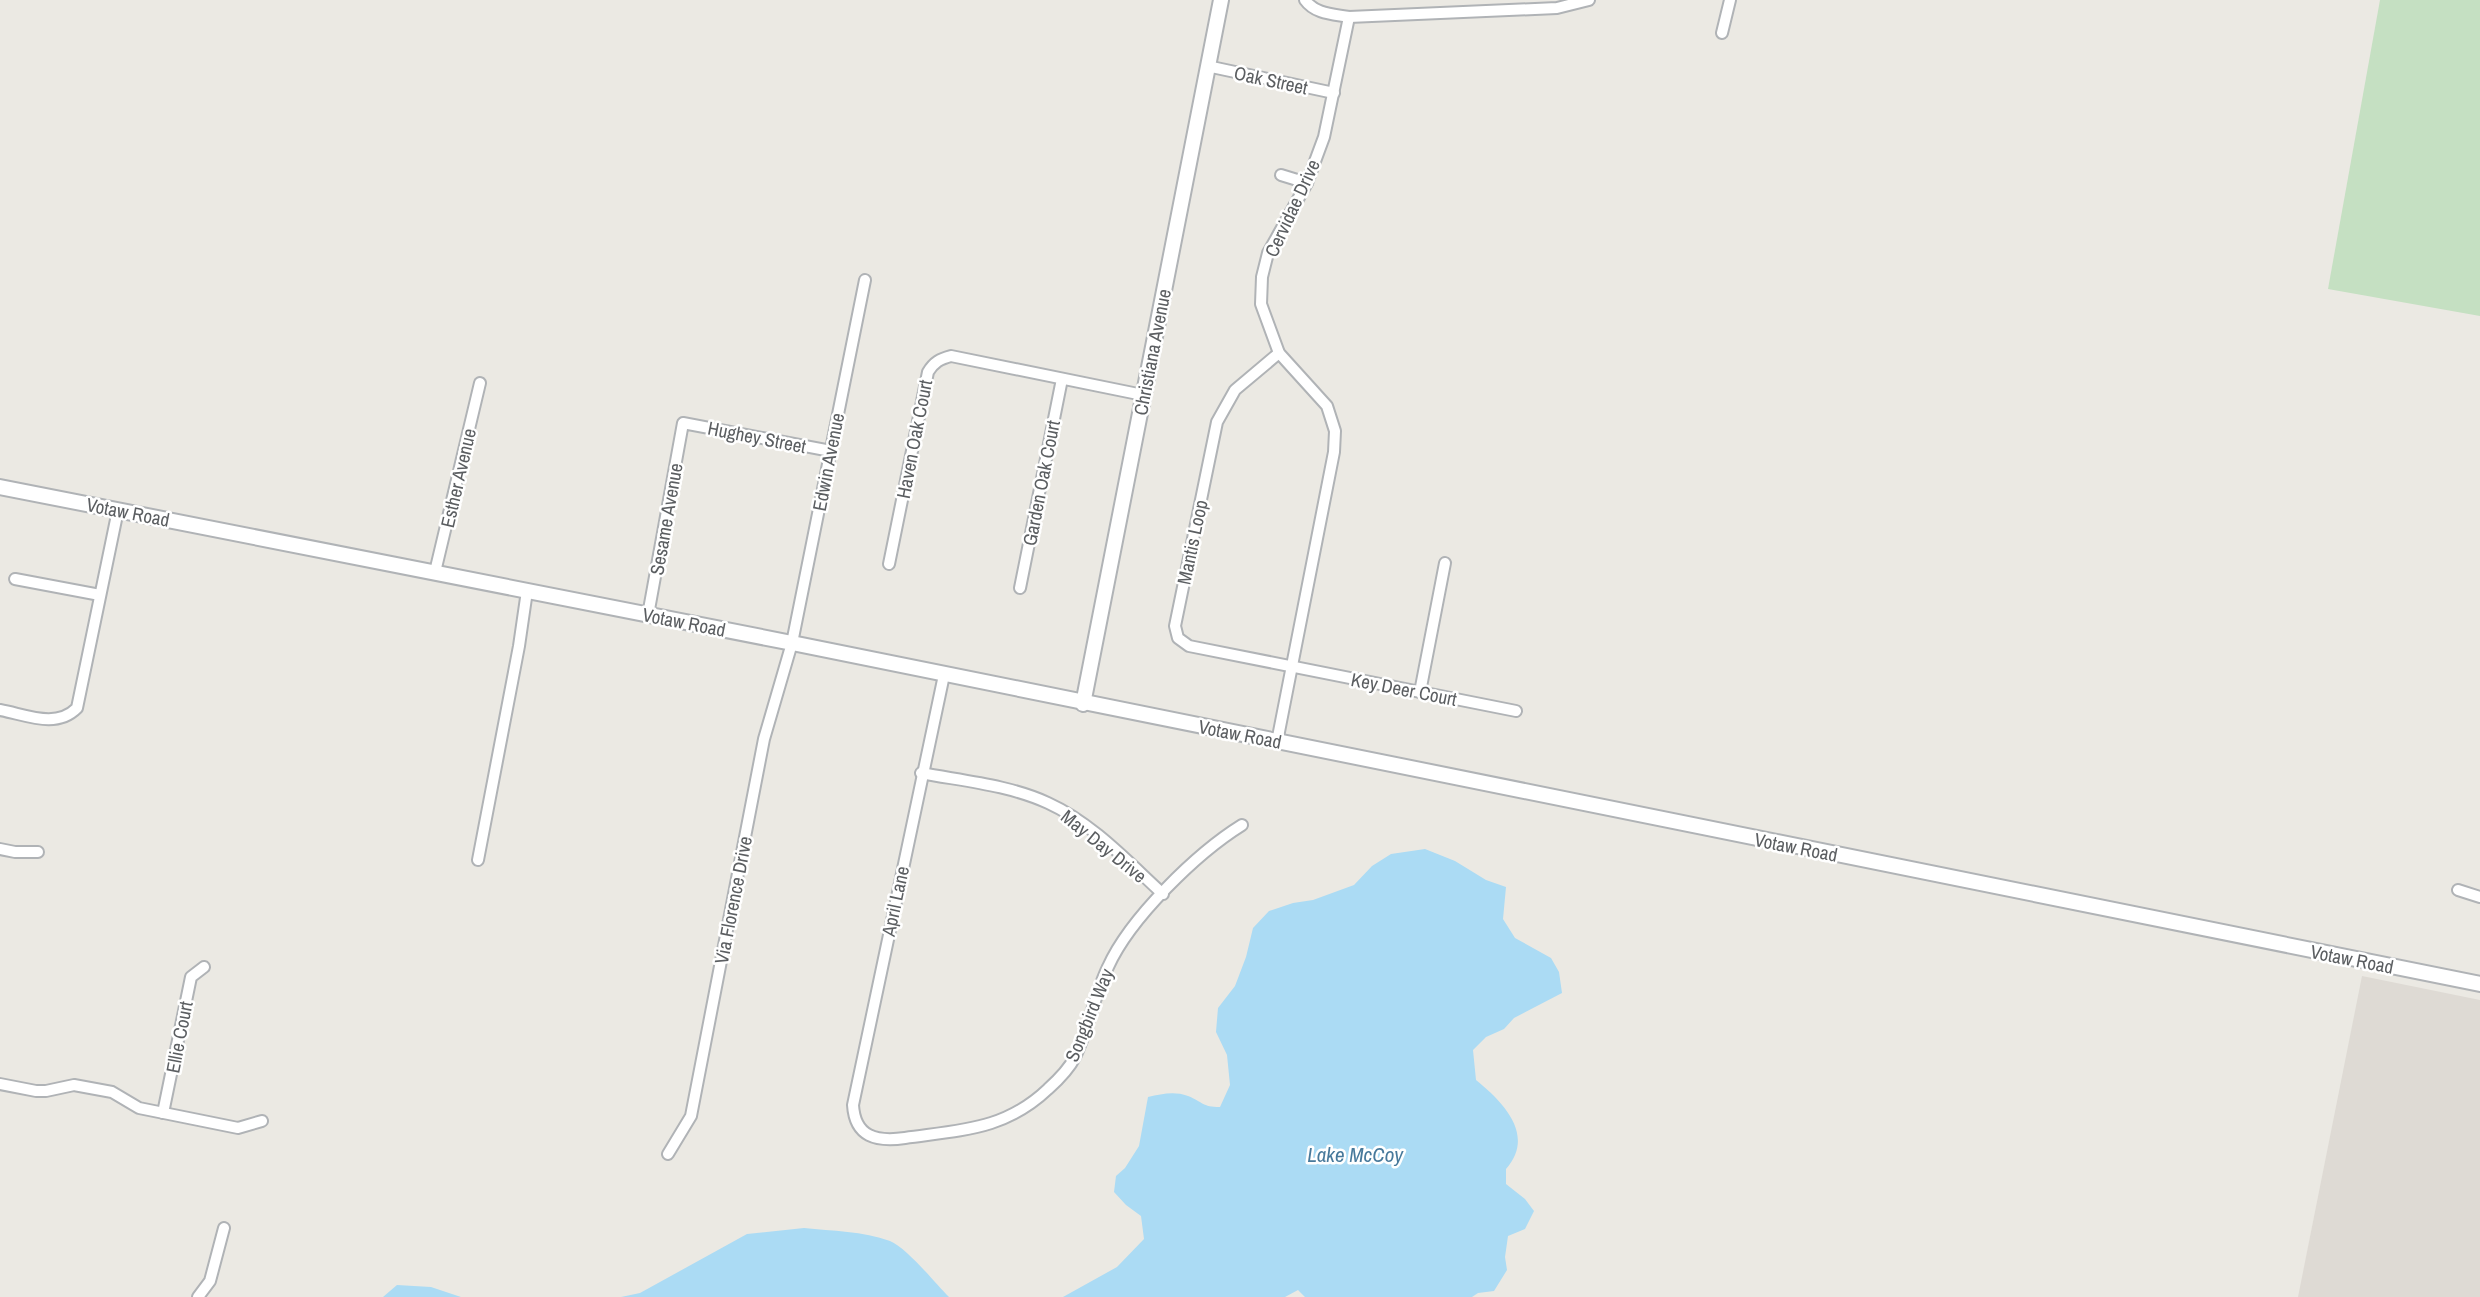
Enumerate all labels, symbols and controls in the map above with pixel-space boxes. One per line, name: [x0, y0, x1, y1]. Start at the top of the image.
street label: Oak Street: [1232, 60, 1311, 101]
street label: Cervidae Drive: [1258, 155, 1326, 261]
street label: Christiana Avenue: [1127, 287, 1177, 417]
street label: Haven Oak Court: [890, 377, 938, 501]
street label: Edwin Avenue: [806, 411, 850, 513]
street label: Hughey Street: [706, 415, 809, 459]
street label: Garden Oak Court: [1016, 417, 1066, 548]
street label: Esther Avenue: [434, 426, 482, 530]
street label: Sesame Avenue: [643, 461, 689, 577]
street label: Votaw Road: [84, 491, 172, 533]
street label: Mantis Loop: [1170, 497, 1214, 587]
street label: Votaw Road: [640, 601, 728, 643]
street label: Key Deer Court: [1349, 666, 1460, 712]
street label: Votaw Road: [1196, 713, 1284, 755]
street label: May Day Drive: [1056, 803, 1152, 889]
street label: Votaw Road: [1752, 826, 1840, 868]
street label: Via Florence Drive: [708, 834, 758, 966]
street label: April Lane: [875, 864, 915, 939]
street label: Votaw Road: [2308, 938, 2396, 980]
street label: Songbird Way: [1059, 964, 1120, 1065]
street label: Ellie Court: [159, 998, 199, 1075]
water label: Lake McCoy: [1307, 1140, 1404, 1169]

